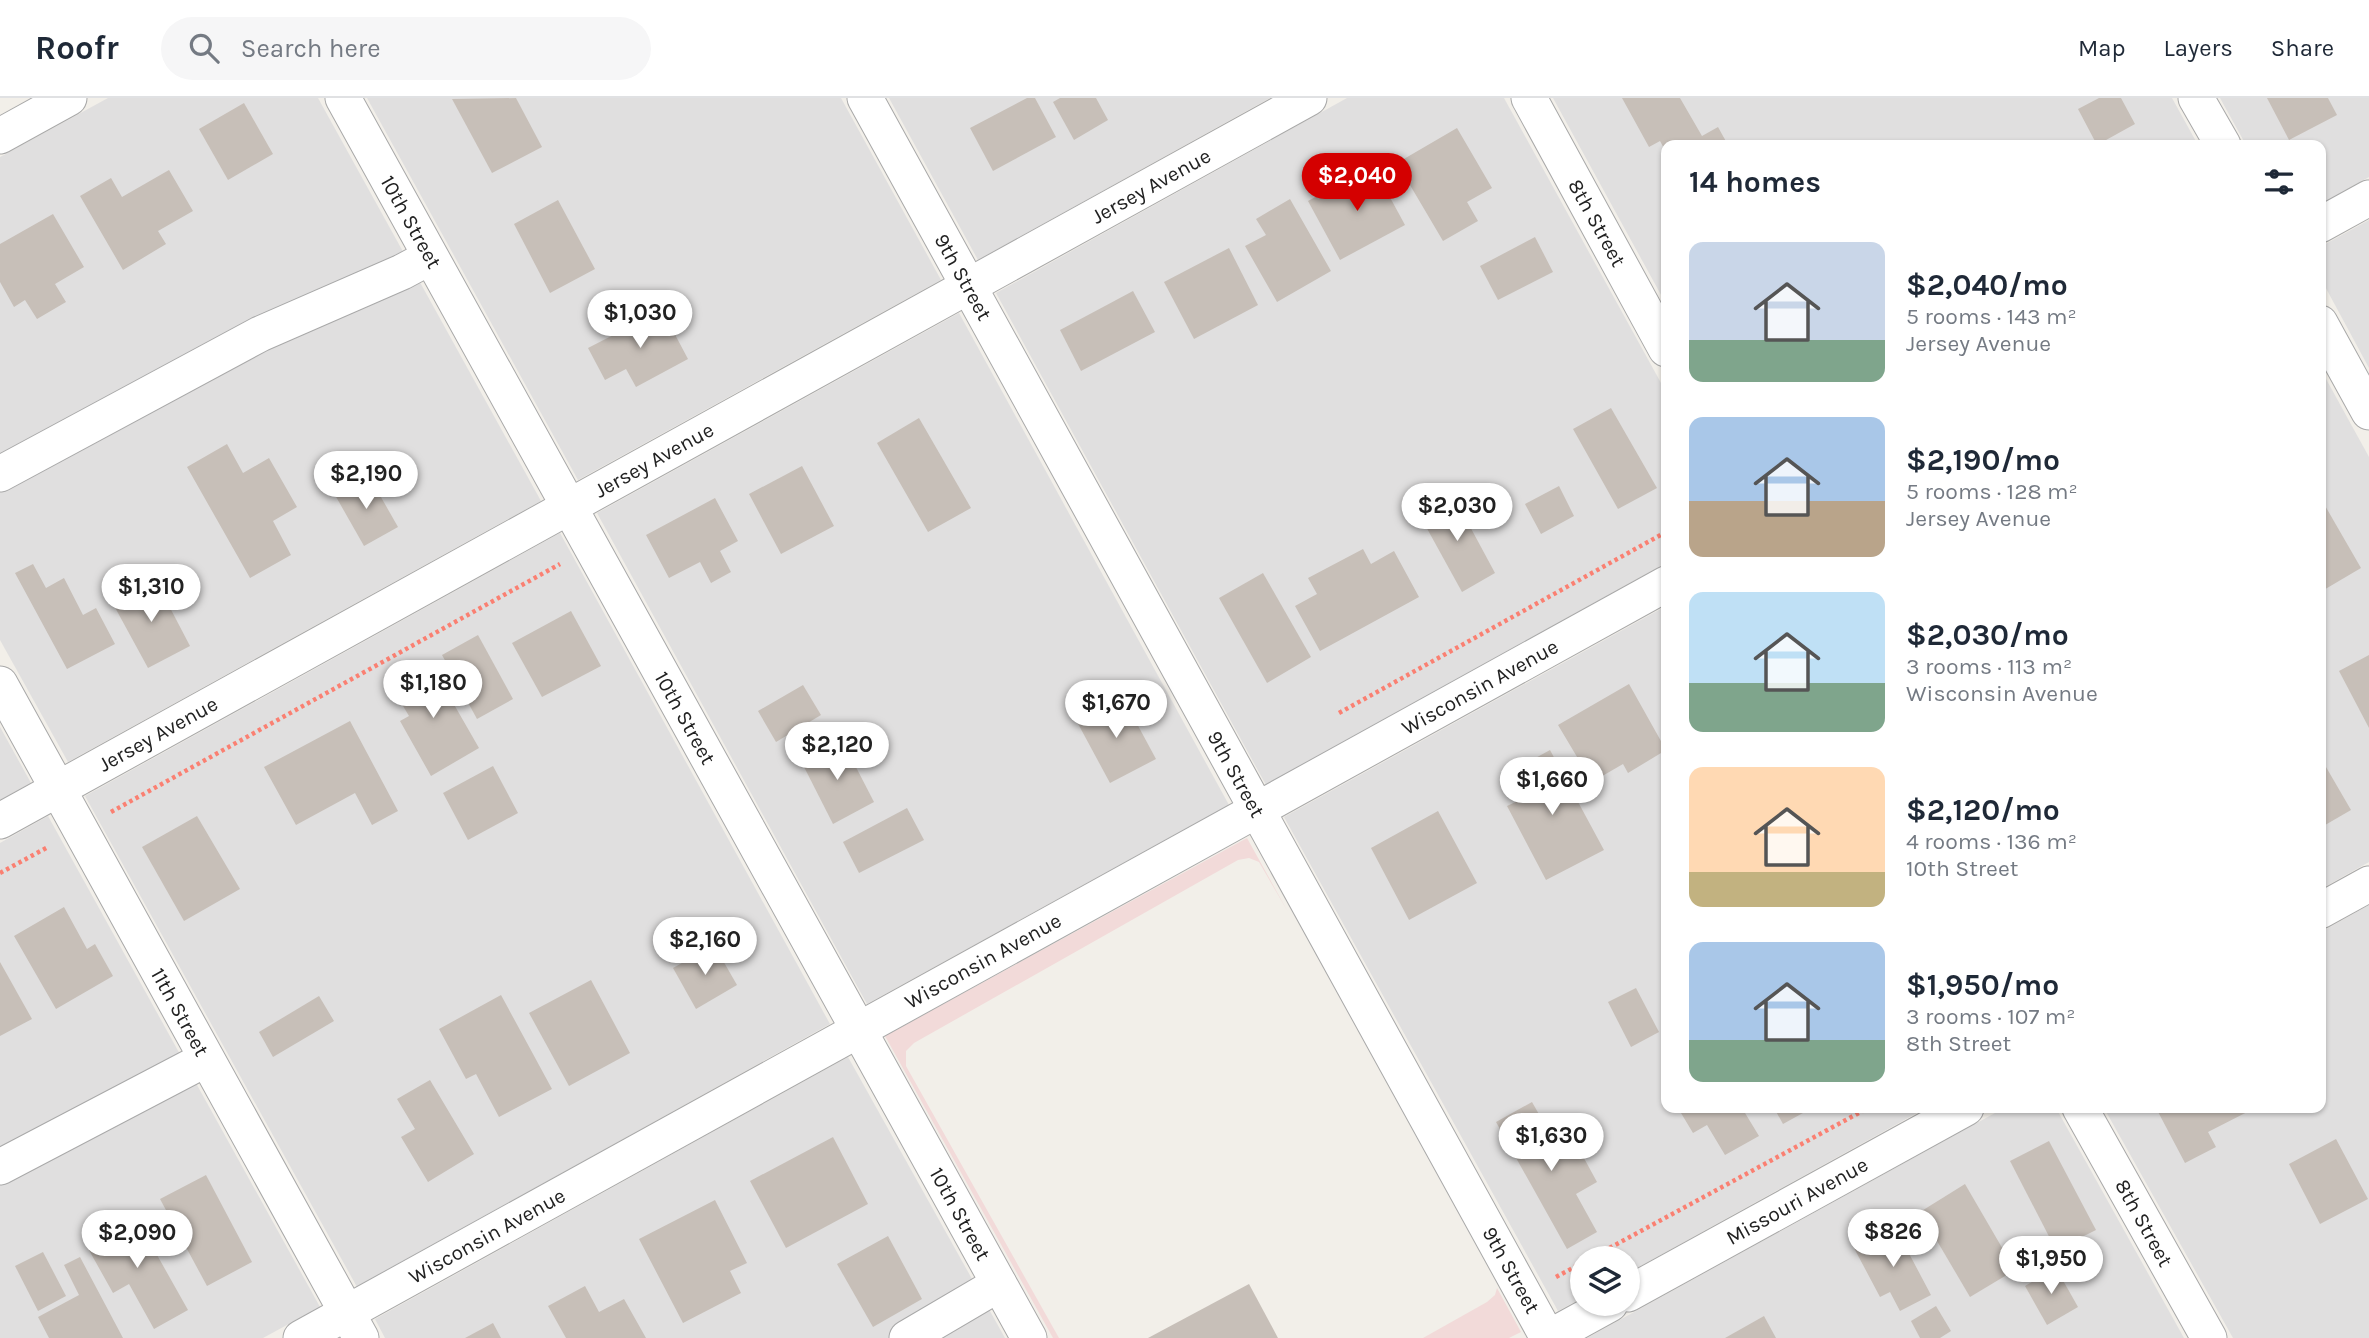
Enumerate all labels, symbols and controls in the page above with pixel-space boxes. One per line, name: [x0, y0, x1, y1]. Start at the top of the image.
search box: [161, 17, 651, 80]
text: Roofr: [35, 29, 119, 67]
icon: search: [185, 29, 223, 67]
text: Search here: [241, 33, 381, 64]
text: Map: [2078, 34, 2126, 62]
text: Layers: [2164, 34, 2233, 62]
text: Share: [2271, 34, 2334, 62]
street label: Jersey Avenue: [1087, 143, 1215, 229]
pin: $2,040: [1300, 153, 1414, 213]
text: $2,040: [1318, 162, 1396, 189]
icon: filters: [2260, 163, 2298, 201]
text: 14 homes: [1689, 164, 1821, 200]
street label: 10th Street: [376, 171, 446, 273]
street label: 8th Street: [1563, 175, 1631, 271]
street label: 9th Street: [929, 229, 997, 325]
text: $2,040/mo: [1906, 267, 2068, 303]
icon: home: [1745, 270, 1829, 354]
pin: $1,030: [583, 290, 697, 350]
text: $1,030: [603, 299, 677, 326]
text: 5 rooms · 143 m²: [1906, 303, 2077, 330]
text: Jersey Avenue: [1906, 330, 2051, 357]
street label: Jersey Avenue: [590, 417, 718, 503]
text: $2,190/mo: [1906, 442, 2060, 478]
icon: home: [1745, 445, 1829, 529]
pin: $2,190: [309, 452, 423, 511]
text: $2,190: [330, 460, 402, 487]
text: 5 rooms · 128 m²: [1906, 478, 2078, 505]
pin: $2,030: [1400, 484, 1514, 543]
text: $2,030: [1418, 492, 1496, 519]
text: Jersey Avenue: [1906, 505, 2051, 532]
pin: $1,310: [94, 564, 208, 624]
text: $1,310: [118, 573, 184, 600]
text: $2,030/mo: [1906, 617, 2069, 653]
icon: home: [1745, 620, 1829, 704]
street label: Wisconsin Avenue: [1398, 634, 1562, 740]
text: 3 rooms · 113 m²: [1906, 653, 2072, 680]
pin: $1,180: [376, 660, 490, 720]
street label: 10th Street: [650, 667, 720, 769]
text: $1,180: [399, 669, 467, 696]
pin: $1,670: [1059, 680, 1173, 740]
text: Wisconsin Avenue: [1906, 680, 2098, 707]
text: $1,670: [1081, 689, 1151, 716]
street label: Jersey Avenue: [94, 691, 222, 777]
pin: $2,120: [780, 722, 894, 782]
street label: 9th Street: [1202, 726, 1270, 822]
text: $2,120: [801, 731, 873, 758]
pin: $1,660: [1495, 758, 1609, 817]
text: $1,660: [1516, 766, 1588, 793]
text: $2,120/mo: [1906, 792, 2060, 828]
icon: home: [1745, 795, 1829, 879]
text: 4 rooms · 136 m²: [1906, 828, 2077, 855]
text: 10th Street: [1906, 855, 2018, 882]
street label: Wisconsin Avenue: [901, 908, 1065, 1014]
pin: $2,160: [648, 918, 762, 977]
text: $2,160: [669, 926, 741, 953]
street label: 11th Street: [146, 964, 214, 1060]
text: $1,950/mo: [1906, 967, 2059, 1003]
icon: home: [1745, 970, 1829, 1054]
text: 3 rooms · 107 m²: [1906, 1003, 2075, 1030]
text: 8th Street: [1906, 1030, 2011, 1057]
pin: $1,630: [1494, 1114, 1608, 1173]
text: $1,630: [1515, 1122, 1587, 1149]
street label: Missouri Avenue: [1722, 1152, 1872, 1250]
street label: 10th Street: [925, 1163, 995, 1265]
street label: 8th Street: [2110, 1175, 2178, 1271]
street label: Wisconsin Avenue: [405, 1183, 569, 1289]
pin: $2,090: [80, 1210, 194, 1270]
pin: $826: [1852, 1210, 1934, 1269]
text: $826: [1864, 1218, 1922, 1245]
text: $2,090: [98, 1219, 176, 1246]
street label: 9th Street: [1477, 1222, 1545, 1318]
pin: $1,950: [1994, 1236, 2108, 1296]
text: $1,950: [2015, 1245, 2087, 1272]
map controls: [1570, 1246, 1640, 1316]
button: layers: [1570, 1246, 1640, 1316]

